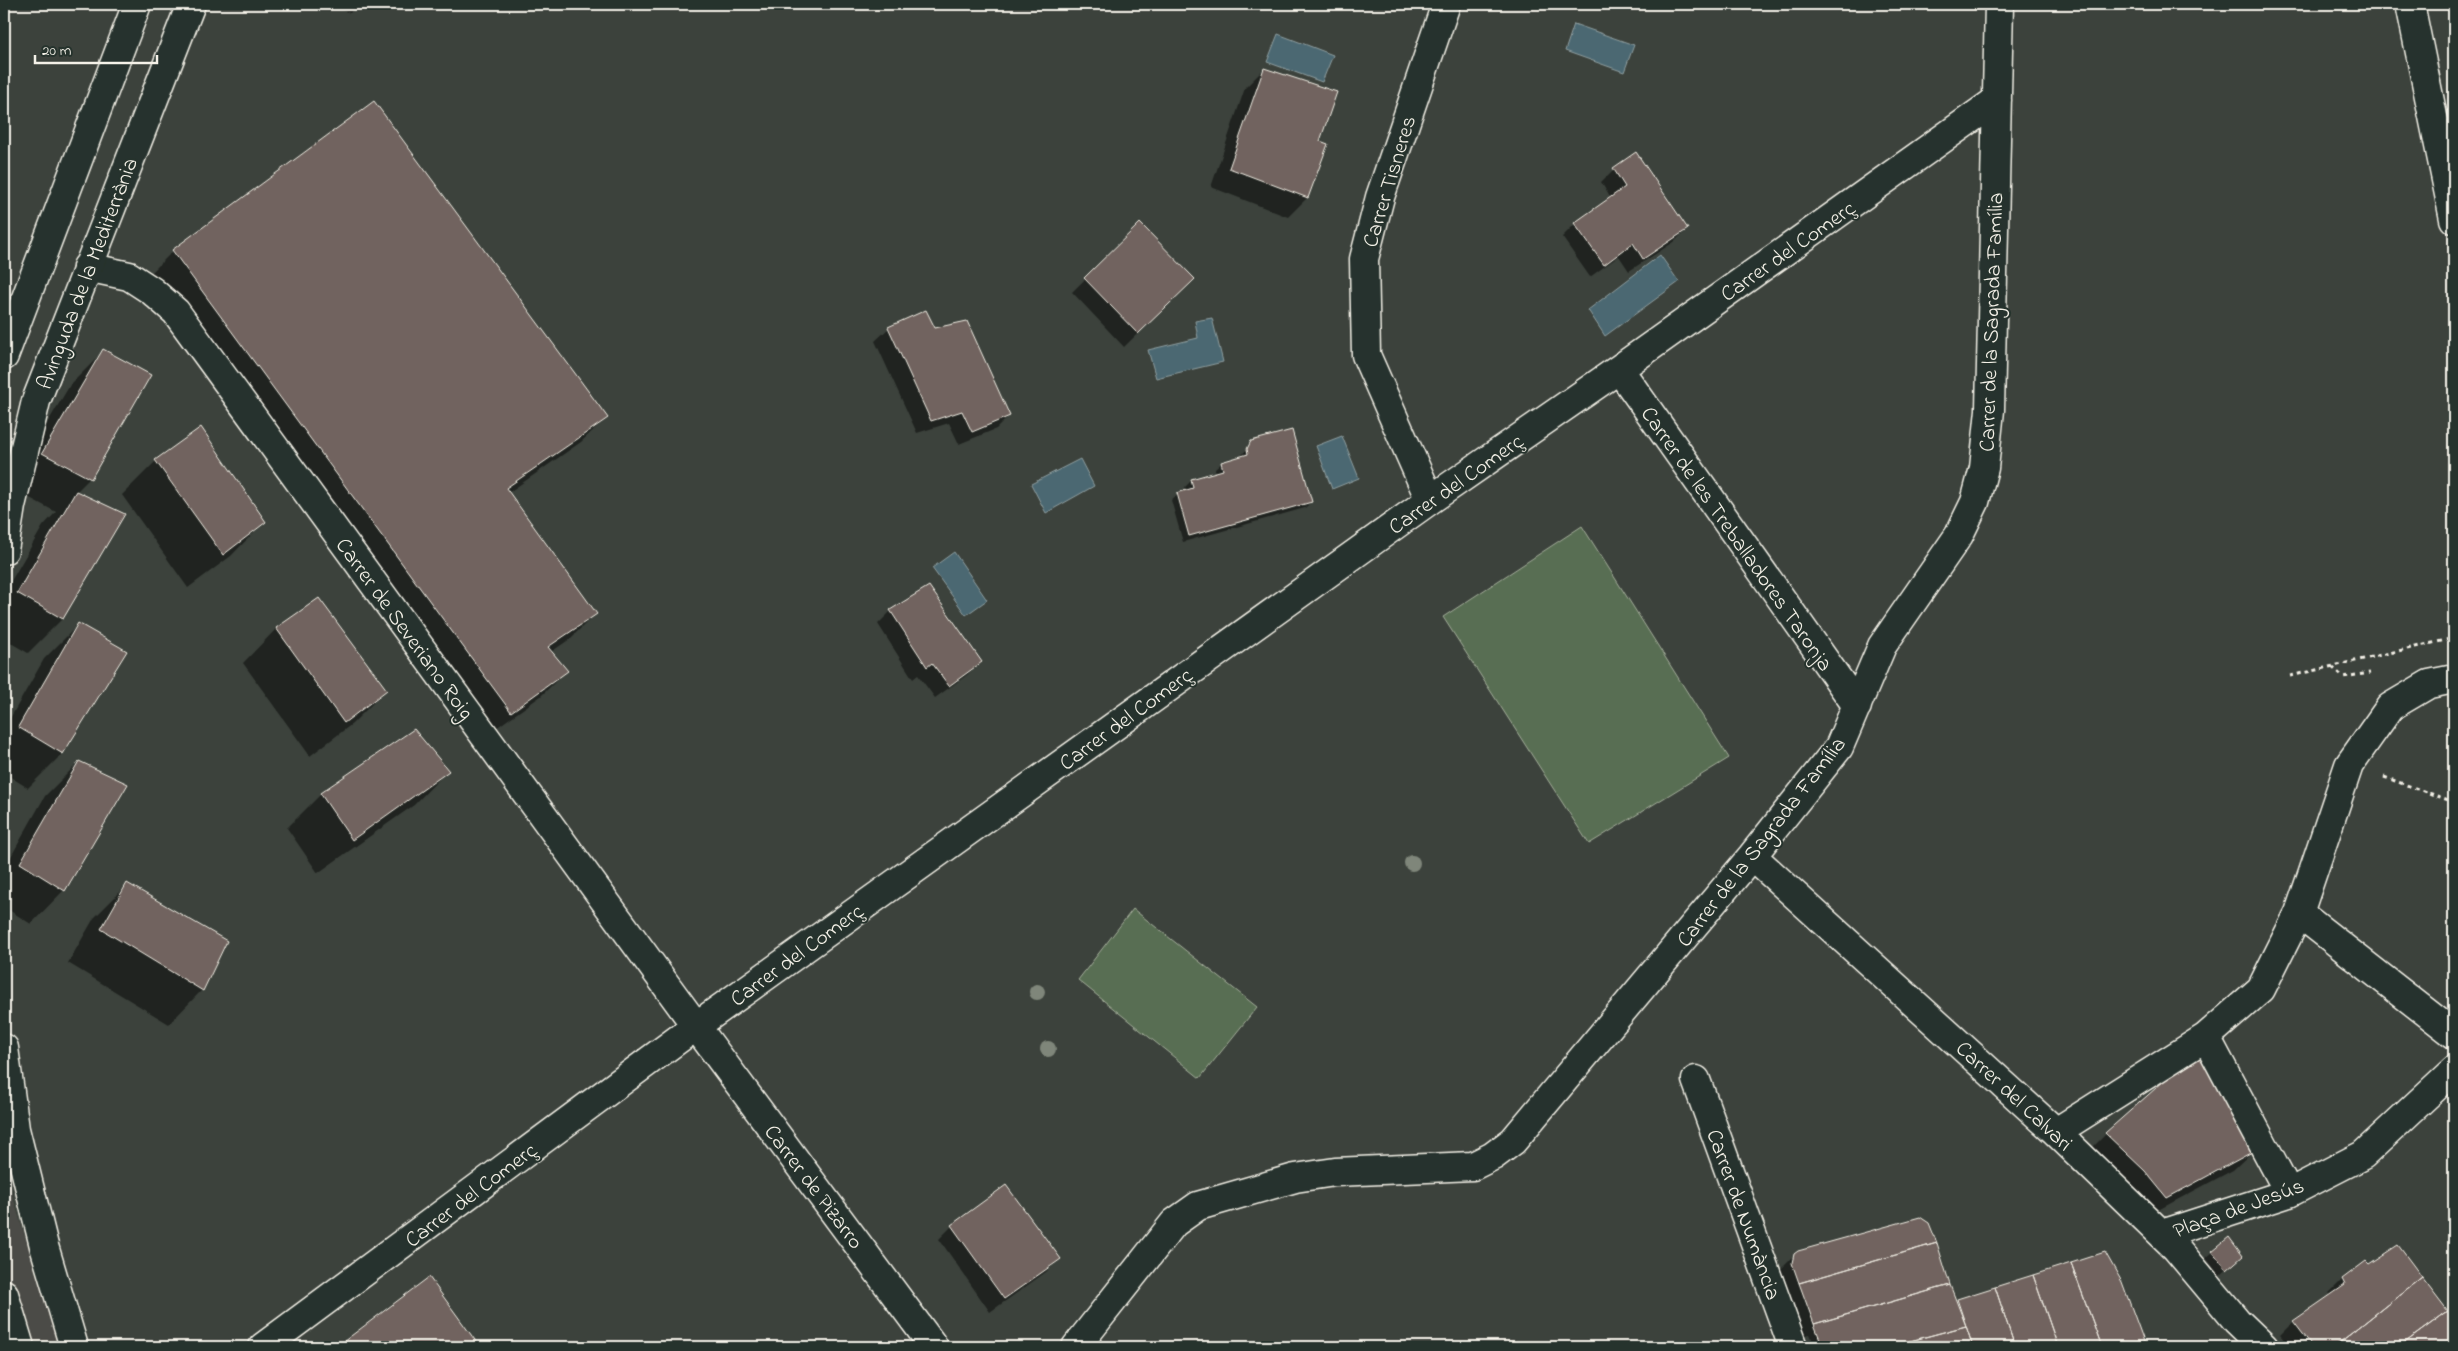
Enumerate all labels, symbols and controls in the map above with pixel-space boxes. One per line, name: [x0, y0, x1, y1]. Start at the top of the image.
scale bar: [35, 32, 158, 64]
text: 20 m: [42, 40, 72, 62]
street label: Carrer Tisneres: [1356, 112, 1426, 252]
street label: Avinguda de la Mediterrània: [30, 153, 149, 395]
street label: Carrer de la Sagrada Família: [1972, 192, 2015, 452]
street label: Carrer del Comerç: [1715, 194, 1863, 311]
street label: Carrer de les Treballadores Taronja: [1632, 401, 1840, 679]
street label: Carrer del Comerç: [1383, 427, 1531, 544]
street label: Carrer de Severiano Roig: [326, 532, 481, 728]
street label: Carrer del Comerç: [1053, 661, 1200, 780]
street label: Carrer de la Sagrada Família: [1670, 731, 1856, 956]
street label: Carrer del Comerç: [724, 897, 871, 1016]
street label: Carrer del Calvari: [1947, 1034, 2079, 1160]
street label: Carrer de Pizarro: [755, 1119, 870, 1257]
street label: Carrer de Numància: [1696, 1125, 1788, 1305]
street label: Carrer del Comerç: [399, 1136, 545, 1257]
street label: Plaça de Jesús: [2169, 1171, 2309, 1248]

